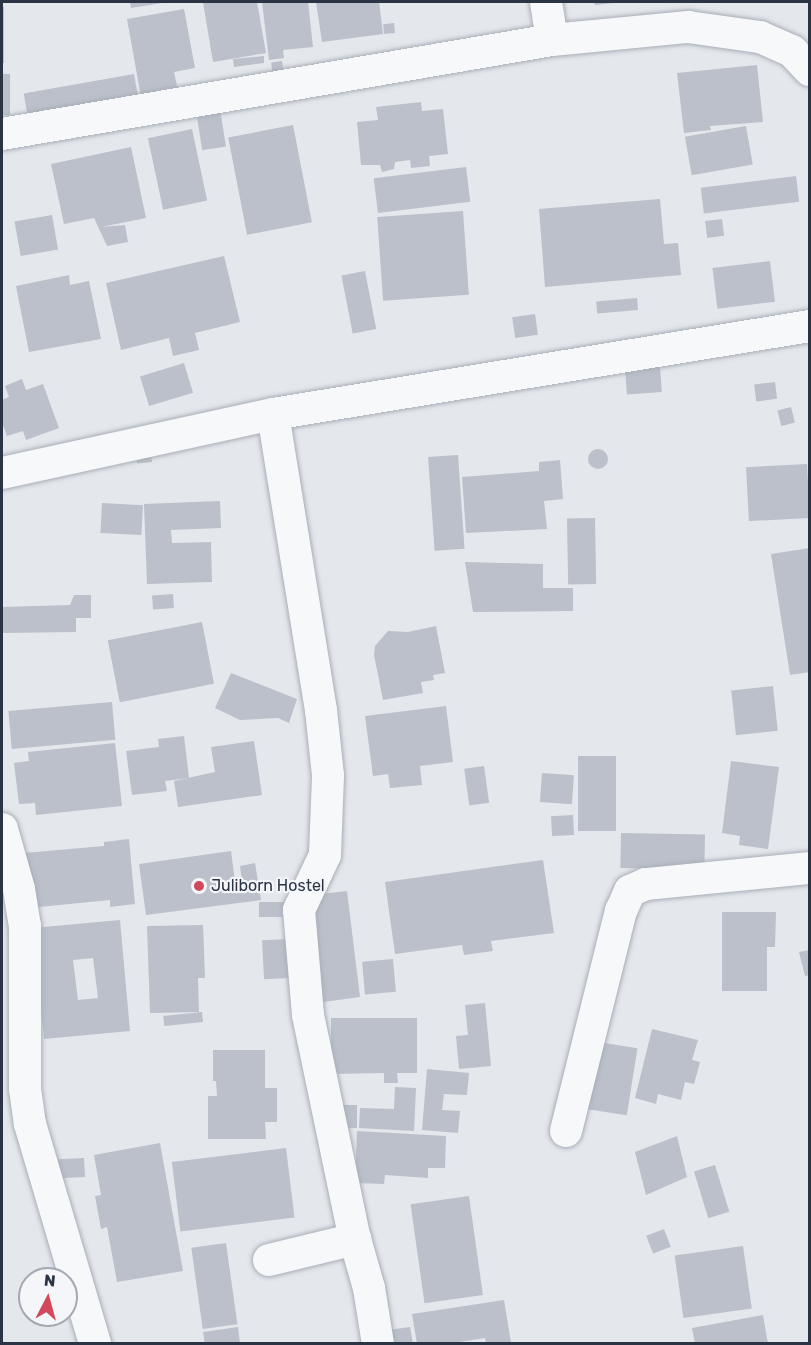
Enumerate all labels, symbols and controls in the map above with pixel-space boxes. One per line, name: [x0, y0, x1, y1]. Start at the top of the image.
place label: Juliborn Hostel: [211, 876, 325, 896]
marker: Juliborn Hostel: [192, 879, 206, 893]
north arrow: [18, 1267, 78, 1327]
text: N: [43, 1271, 56, 1291]

